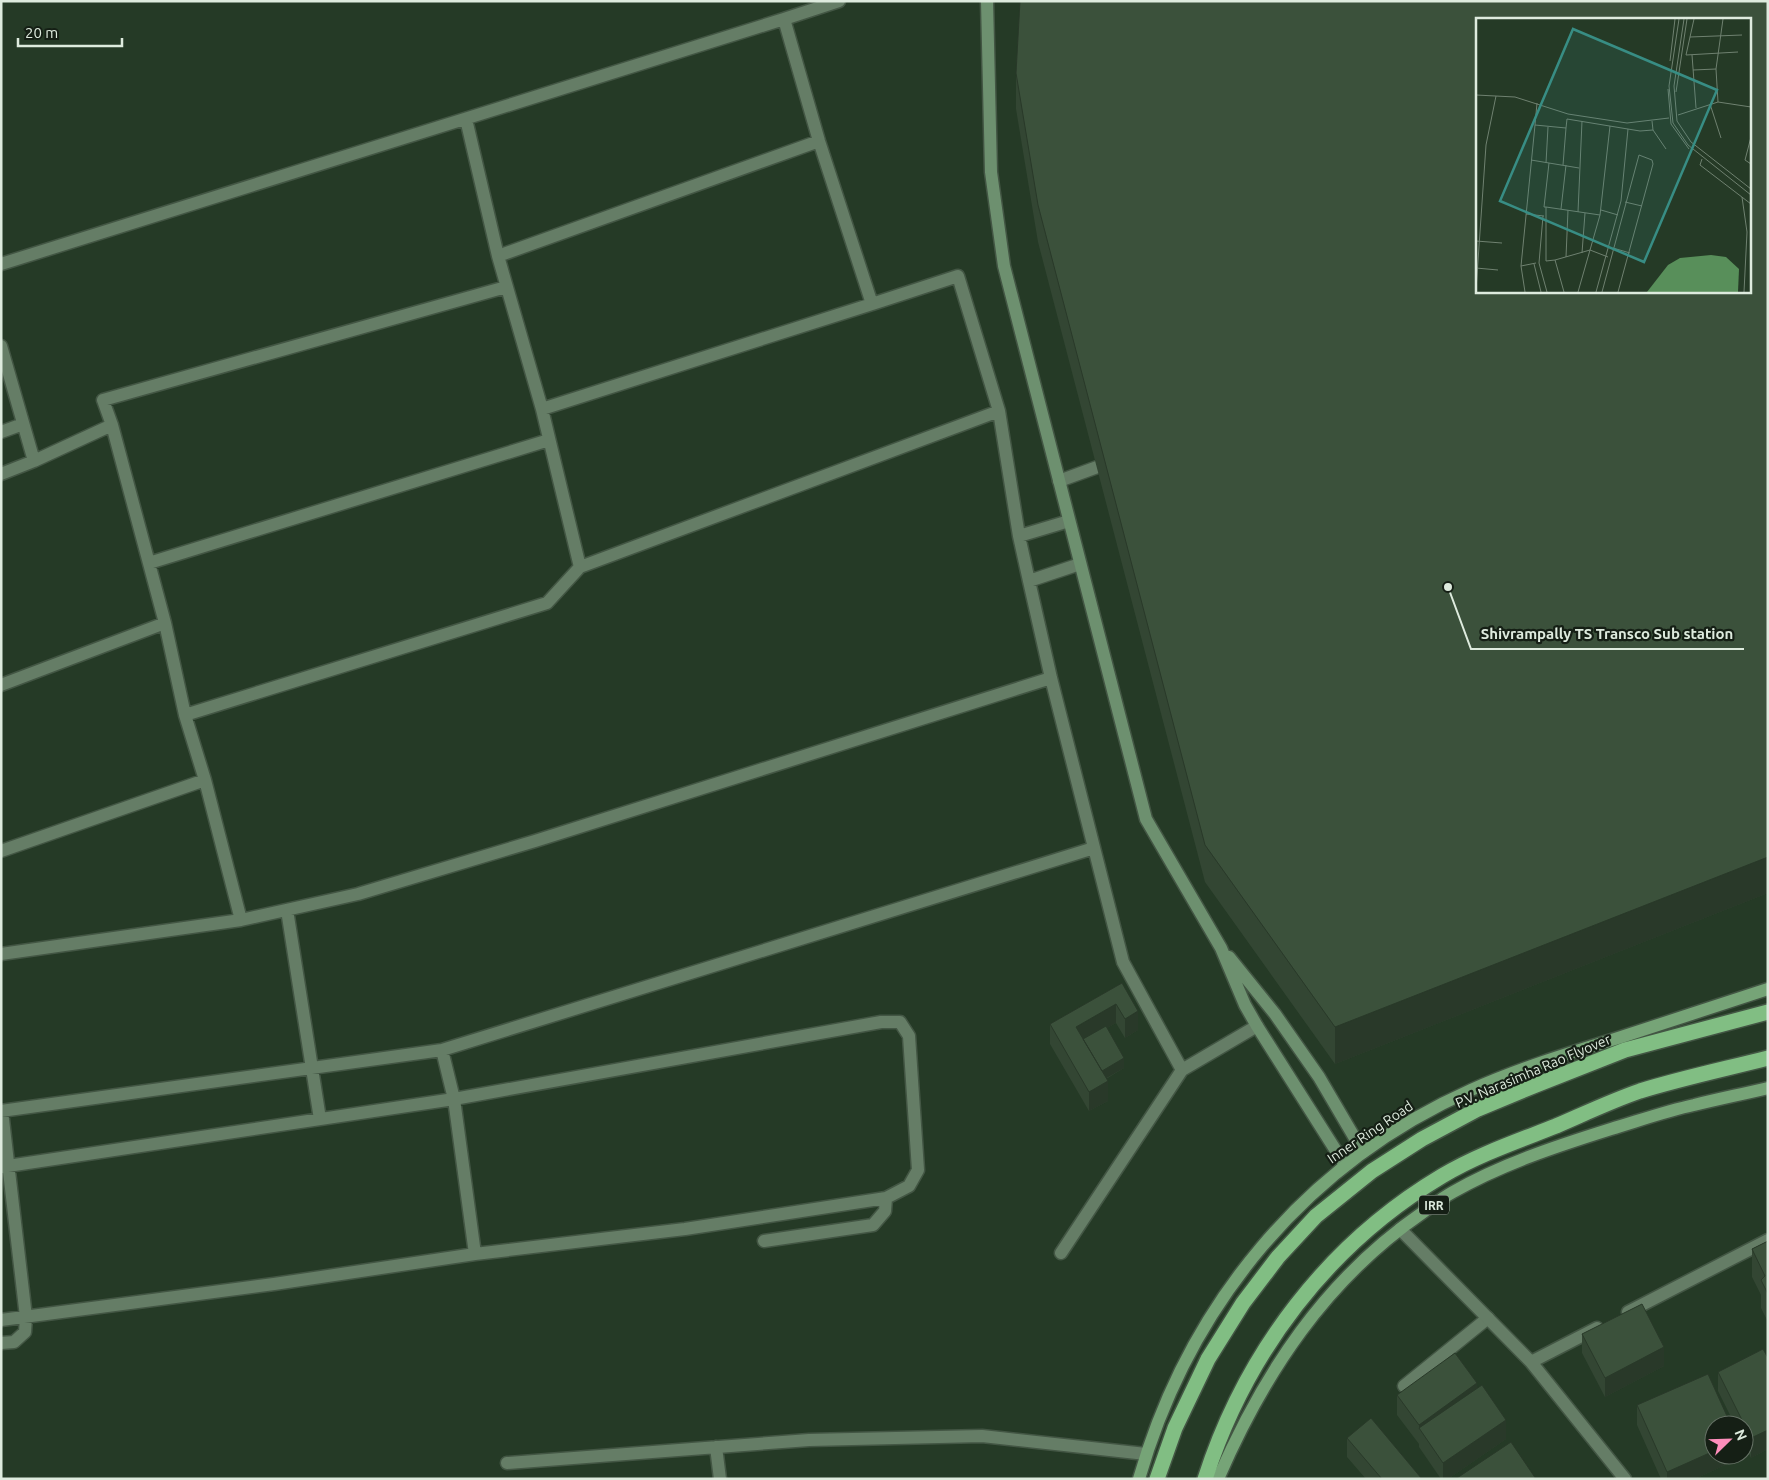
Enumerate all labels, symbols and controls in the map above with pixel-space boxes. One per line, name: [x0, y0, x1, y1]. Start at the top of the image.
scale bar: [18, 15, 121, 47]
inset map: [1476, 18, 1752, 292]
text: 20 m: [25, 24, 58, 41]
callout: Shivrampally TS Transco Sub station: [1471, 619, 1744, 649]
text: Shivrampally TS Transco Sub station: [1481, 625, 1733, 642]
street label: P.V. Narasimha Rao Flyover: [1453, 1031, 1614, 1111]
street label: Inner Ring Road: [1324, 1098, 1416, 1166]
road number: IRR: [1419, 1196, 1449, 1214]
north arrow: [1704, 1415, 1754, 1465]
text: N: [1732, 1427, 1750, 1443]

